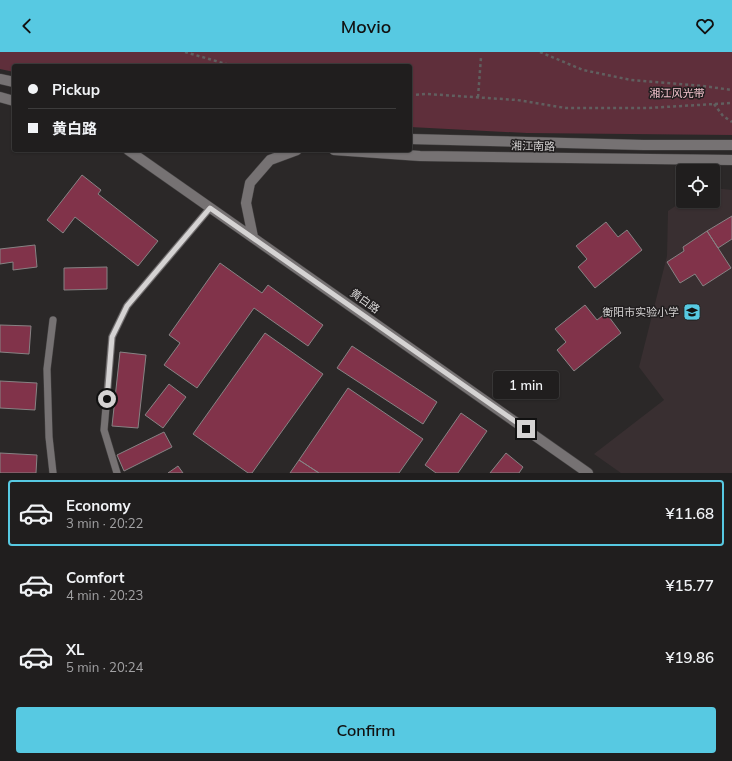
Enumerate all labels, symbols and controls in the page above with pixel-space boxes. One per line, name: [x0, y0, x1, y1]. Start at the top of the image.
icon: back: [16, 15, 38, 37]
text: Movio: [341, 15, 391, 38]
icon: heart: [694, 15, 716, 37]
text: Pickup: [52, 80, 100, 99]
park label: 湘江风光带: [650, 86, 705, 100]
text: 黄白路: [52, 119, 97, 138]
street label: 湘江南路: [511, 139, 555, 153]
map controls: [676, 164, 720, 208]
button: locate: [676, 164, 720, 208]
street label: 黄白路: [347, 286, 383, 316]
school or university icon: 衡阳市实验小学: [682, 302, 702, 322]
place label: 衡阳市实验小学: [602, 305, 679, 319]
callout: 1 min: [493, 371, 559, 399]
text: 1 min: [509, 377, 543, 393]
route start: [98, 390, 116, 408]
route end: [517, 420, 535, 438]
icon: car: [18, 495, 54, 531]
text: Economy: [66, 496, 131, 515]
text: ¥11.68: [665, 504, 714, 523]
text: 3 min · 20:22: [66, 515, 143, 531]
icon: car: [18, 567, 54, 603]
text: Comfort: [66, 568, 124, 587]
text: ¥15.77: [665, 576, 714, 595]
text: 4 min · 20:23: [66, 587, 143, 603]
icon: car: [18, 639, 54, 675]
text: XL: [66, 640, 84, 659]
text: ¥19.86: [665, 648, 714, 667]
text: 5 min · 20:24: [66, 659, 143, 675]
button: Confirm: [16, 707, 716, 753]

